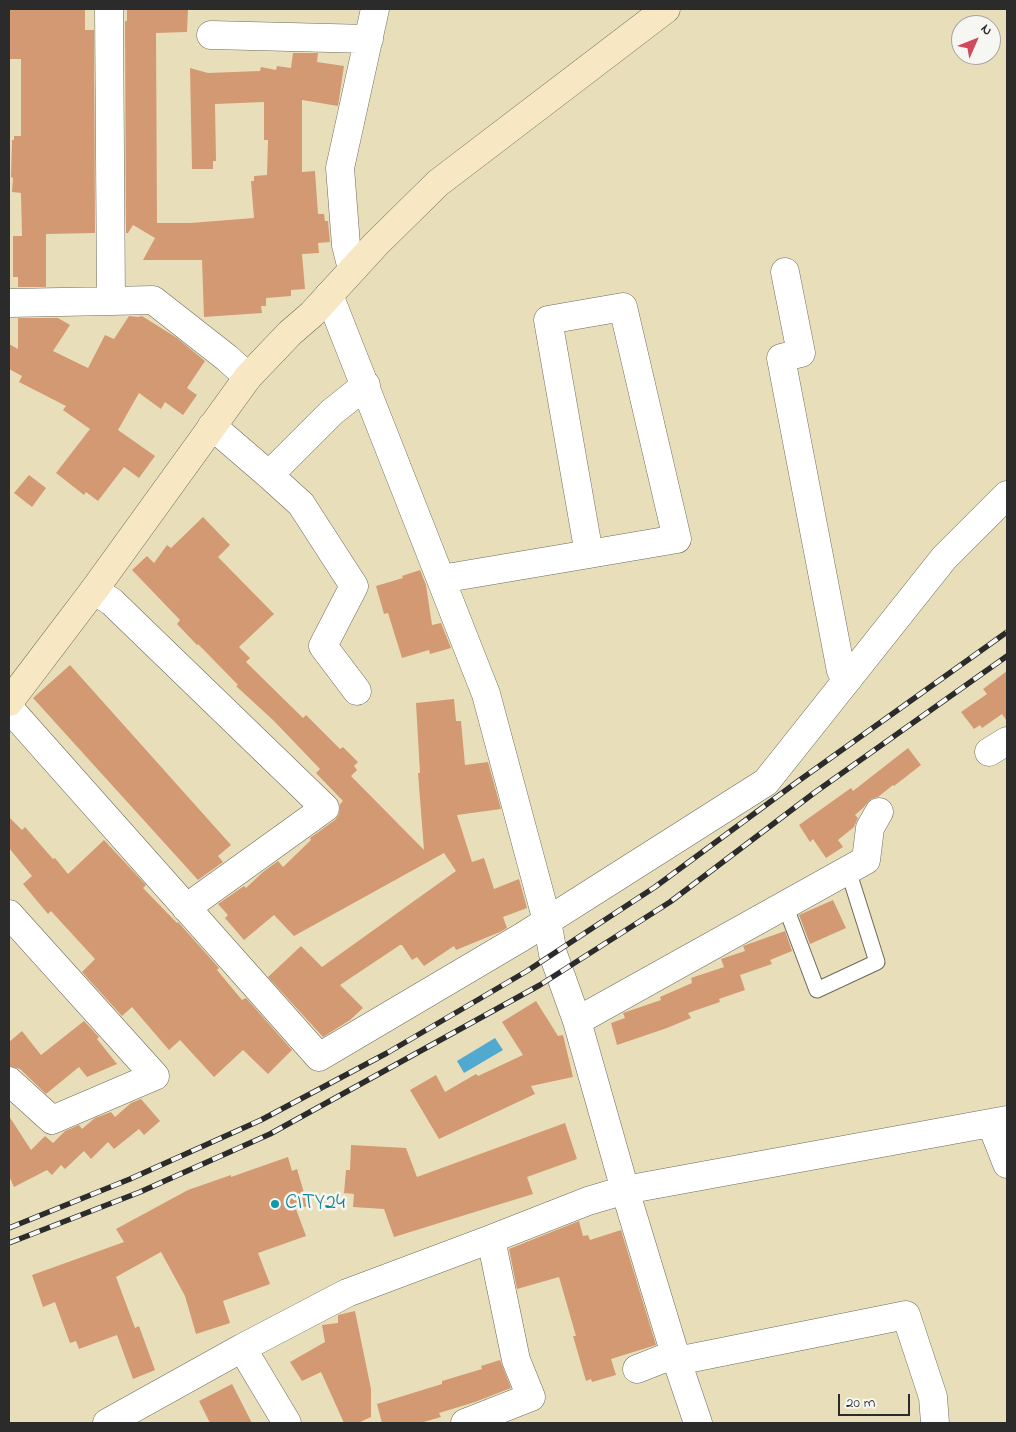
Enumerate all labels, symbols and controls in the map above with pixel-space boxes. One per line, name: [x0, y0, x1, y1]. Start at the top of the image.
north arrow: [951, 15, 1001, 65]
text: N: [976, 19, 997, 41]
place label: CITY24: [285, 1191, 345, 1217]
marker: CITY24: [269, 1198, 281, 1210]
scale bar: [841, 1384, 914, 1416]
text: 20 m: [846, 1392, 875, 1414]

